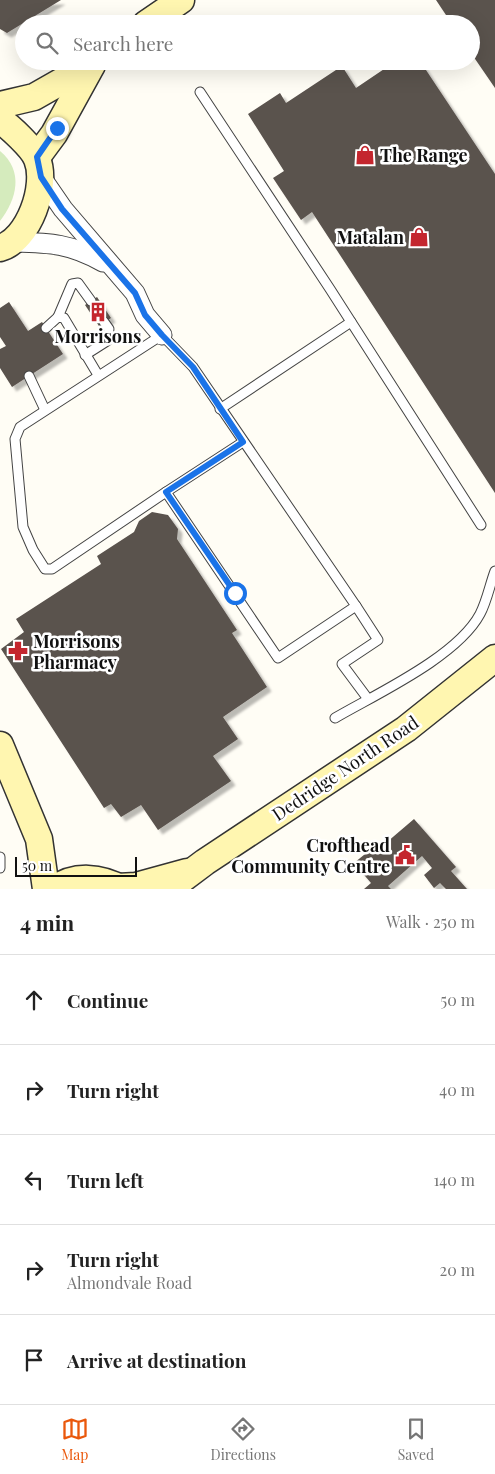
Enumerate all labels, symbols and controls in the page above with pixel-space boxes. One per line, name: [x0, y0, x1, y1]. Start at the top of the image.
search box: [15, 15, 480, 70]
icon: search: [33, 29, 61, 57]
text: Search here: [73, 30, 173, 56]
route end: [46, 117, 69, 140]
place label: The Range: [380, 143, 468, 167]
shop icon: The Range: [354, 144, 376, 166]
place label: Matalan: [336, 225, 404, 249]
shop icon: Matalan: [408, 226, 430, 248]
building icon: Morrisons: [87, 301, 109, 323]
place label: Morrisons: [55, 324, 141, 348]
route start: [224, 582, 247, 605]
place label: Morrisons Pharmacy: [33, 629, 120, 674]
pharmacy icon: Morrisons Pharmacy: [7, 640, 29, 662]
street label: Dedridge North Road: [267, 710, 423, 826]
place label: Crofthead Community Centre: [231, 833, 390, 878]
public building icon: Crofthead Community Centre: [394, 844, 416, 866]
scale bar: [15, 854, 138, 877]
text: 50 m: [22, 856, 52, 875]
text: 4 min: [20, 908, 74, 936]
text: Walk · 250 m: [386, 911, 475, 932]
icon: ahead: [20, 986, 48, 1014]
text: Continue: [67, 987, 148, 1013]
text: 50 m: [441, 989, 475, 1010]
icon: right: [20, 1076, 48, 1104]
text: Turn right: [67, 1077, 159, 1103]
text: 40 m: [439, 1079, 475, 1100]
icon: left: [20, 1166, 48, 1194]
text: Turn left: [67, 1167, 144, 1193]
text: 140 m: [433, 1169, 475, 1190]
text: Turn right: [67, 1246, 159, 1272]
icon: right: [20, 1256, 48, 1284]
text: 20 m: [440, 1259, 475, 1280]
text: Almondvale Road: [67, 1272, 192, 1293]
icon: arrive: [20, 1346, 48, 1374]
text: Arrive at destination: [67, 1347, 247, 1373]
tab: Map: [61, 1415, 89, 1464]
tab: Directions: [211, 1415, 276, 1464]
tab: Saved: [398, 1415, 434, 1464]

